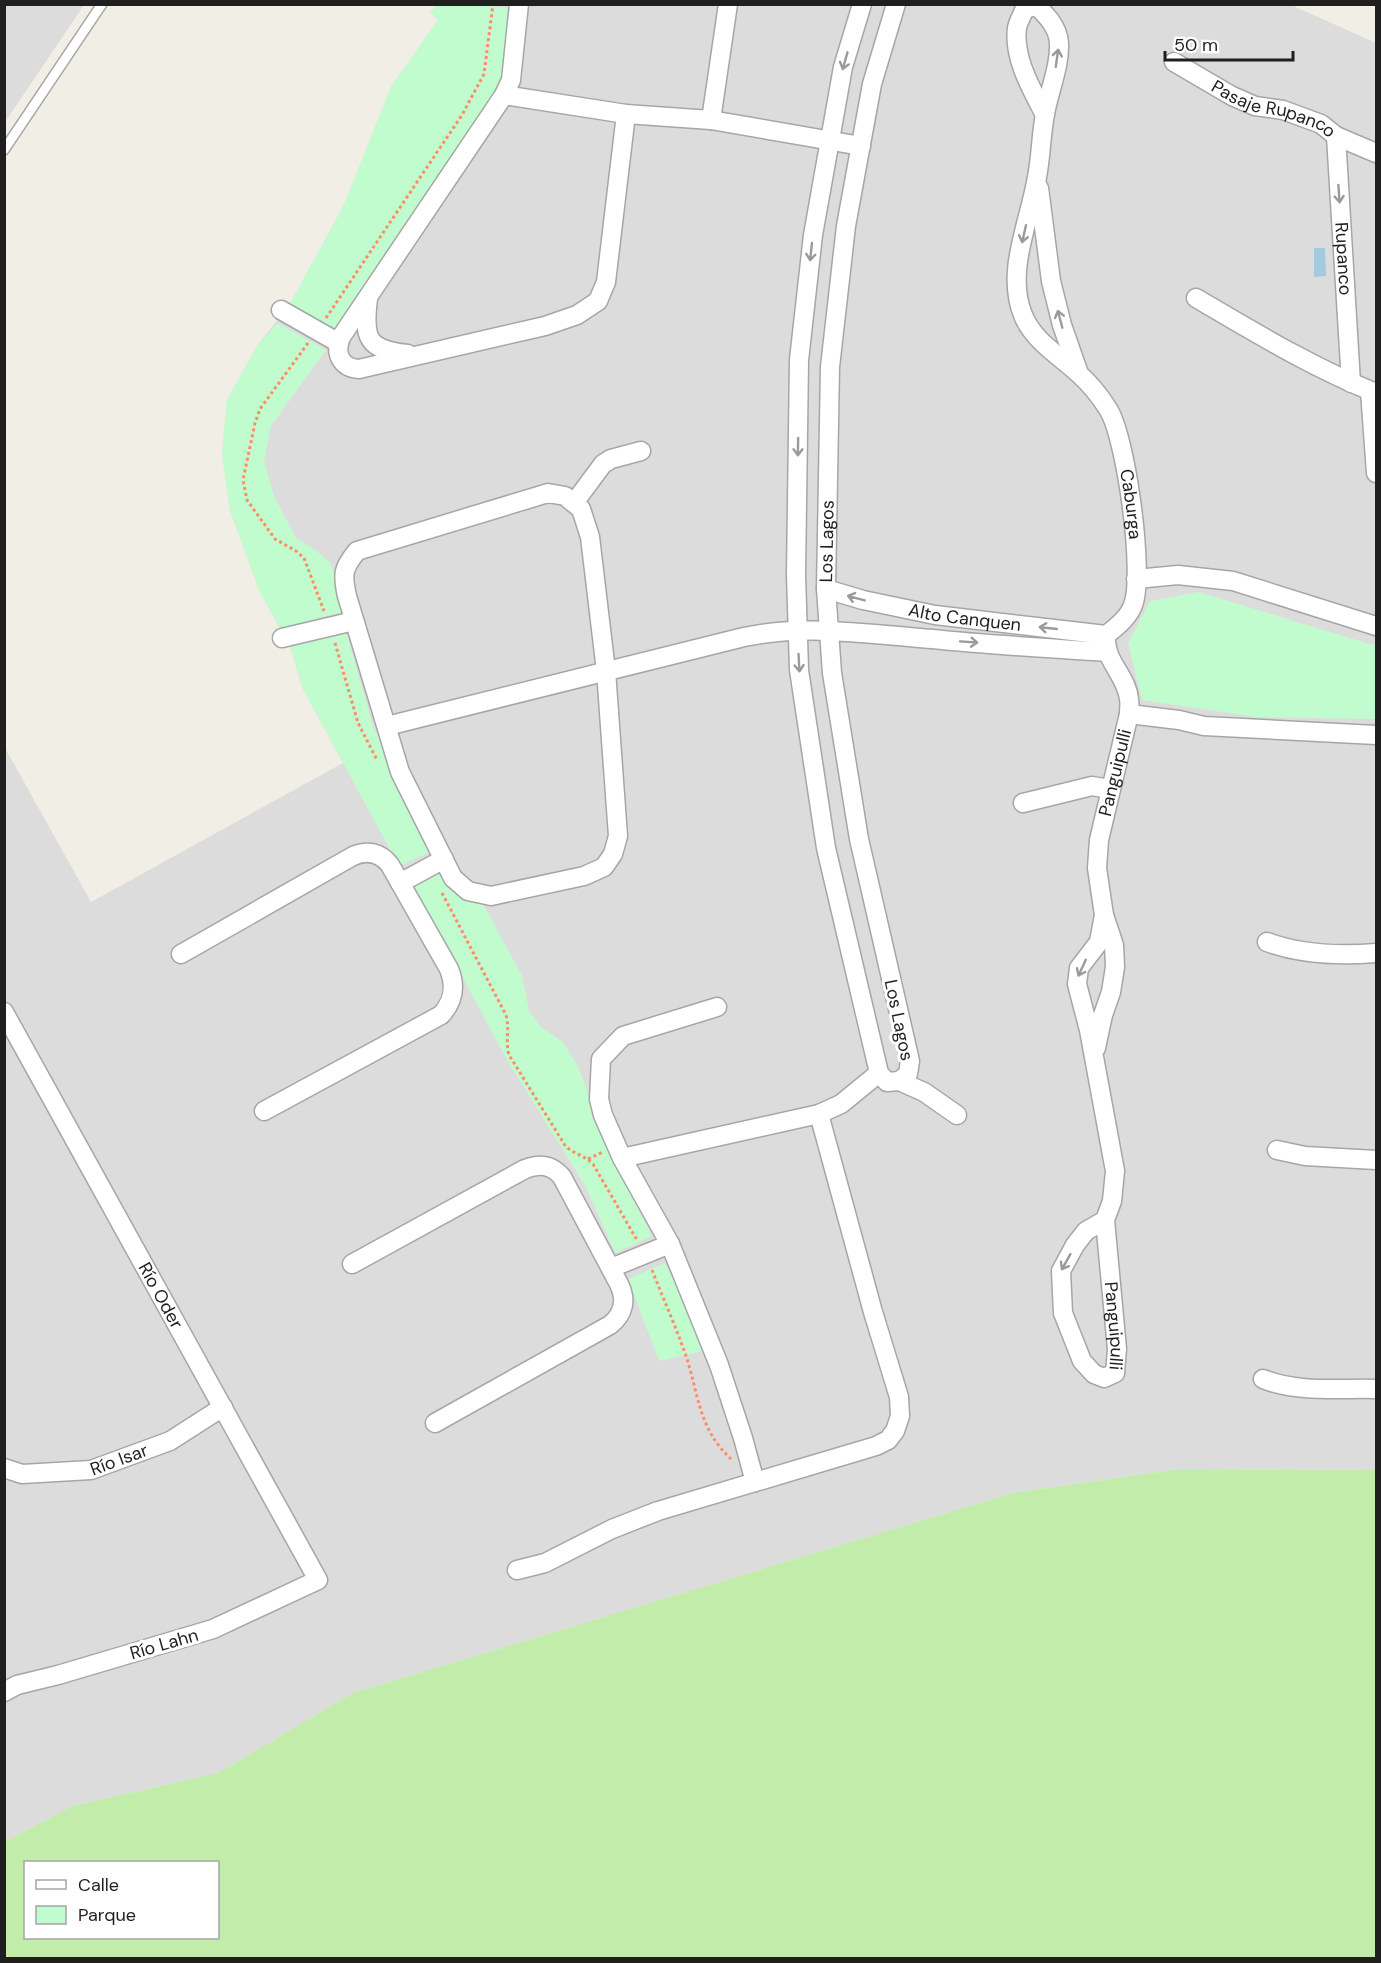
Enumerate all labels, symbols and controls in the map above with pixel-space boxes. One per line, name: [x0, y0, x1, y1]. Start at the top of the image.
scale bar: [1165, 24, 1292, 62]
text: 50 m: [1174, 33, 1218, 57]
one-way arrow: [1051, 49, 1062, 68]
one-way arrow: [839, 51, 850, 70]
street label: Pasaje Rupanco: [1207, 75, 1341, 143]
one-way arrow: [1334, 183, 1345, 203]
street label: Rupanco: [1329, 221, 1358, 296]
one-way arrow: [1018, 224, 1030, 243]
one-way arrow: [805, 242, 816, 262]
one-way arrow: [1054, 309, 1066, 328]
one-way arrow: [792, 436, 803, 456]
street label: Caburga: [1114, 467, 1147, 540]
street label: Los Lagos: [814, 500, 840, 583]
one-way arrow: [847, 591, 866, 603]
street label: Alto Canquen: [906, 598, 1022, 637]
one-way arrow: [1039, 623, 1059, 634]
one-way arrow: [959, 637, 979, 648]
one-way arrow: [793, 652, 804, 672]
street label: Panguipulli: [1093, 727, 1137, 819]
one-way arrow: [1076, 958, 1087, 976]
street label: Los Lagos: [879, 977, 919, 1063]
one-way arrow: [1060, 1253, 1072, 1270]
street label: Río Oder: [133, 1258, 189, 1333]
street label: Panguipulli: [1099, 1280, 1129, 1371]
street label: Río Isar: [87, 1438, 152, 1481]
street label: Río Lahn: [127, 1623, 201, 1665]
legend: [24, 1861, 219, 1939]
text: Calle: [78, 1873, 119, 1897]
text: Parque: [78, 1903, 136, 1927]

